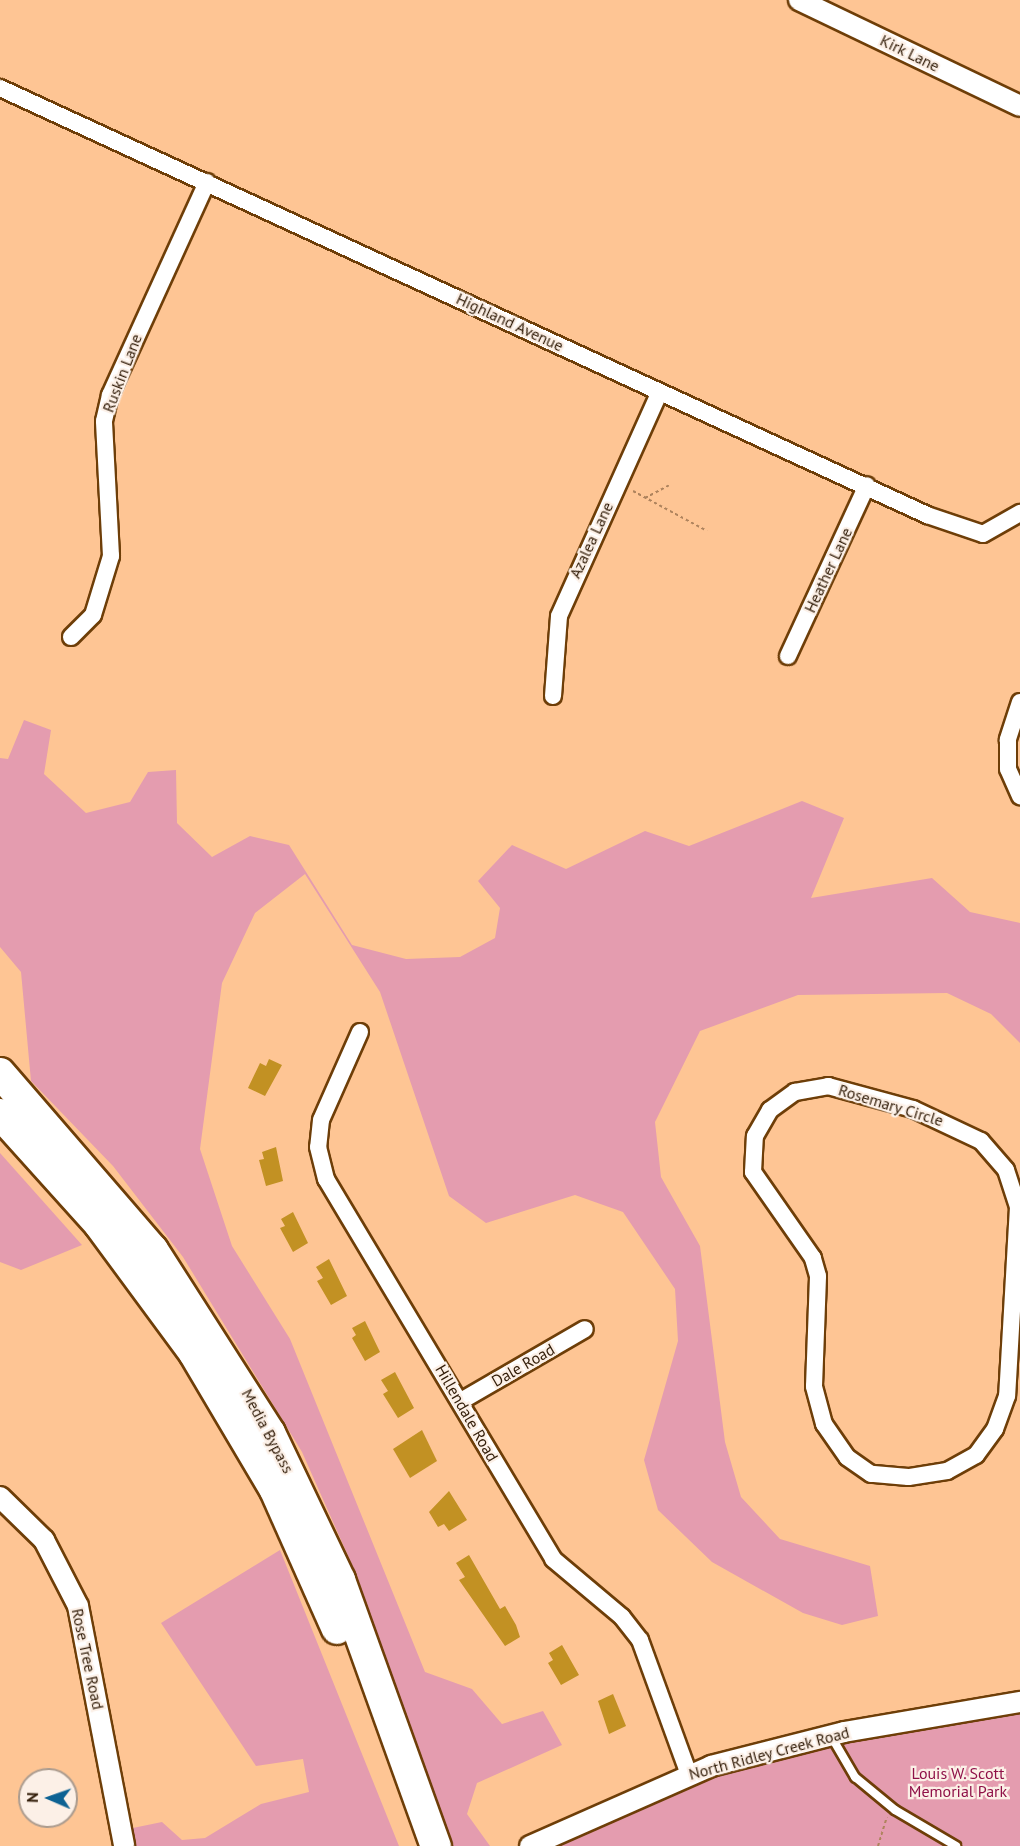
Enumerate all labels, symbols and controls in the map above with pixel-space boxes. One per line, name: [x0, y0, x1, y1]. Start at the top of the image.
street label: Kirk Lane: [877, 30, 943, 76]
street label: Highland Avenue: [453, 289, 567, 355]
street label: Ruskin Lane: [98, 331, 146, 415]
street label: Azalea Lane: [565, 499, 617, 581]
street label: Heather Lane: [800, 524, 856, 616]
street label: Rosemary Circle: [836, 1080, 946, 1130]
street label: Dale Road: [488, 1339, 558, 1391]
street label: Hillendale Road: [431, 1361, 503, 1465]
street label: Media Bypass: [238, 1386, 298, 1476]
street label: Rose Tree Road: [68, 1606, 108, 1712]
street label: North Ridley Creek Road: [686, 1722, 852, 1784]
park label: Louis W. Scott Memorial Park: [909, 1763, 1007, 1801]
north arrow: [18, 1768, 78, 1828]
text: N: [22, 1792, 42, 1803]

